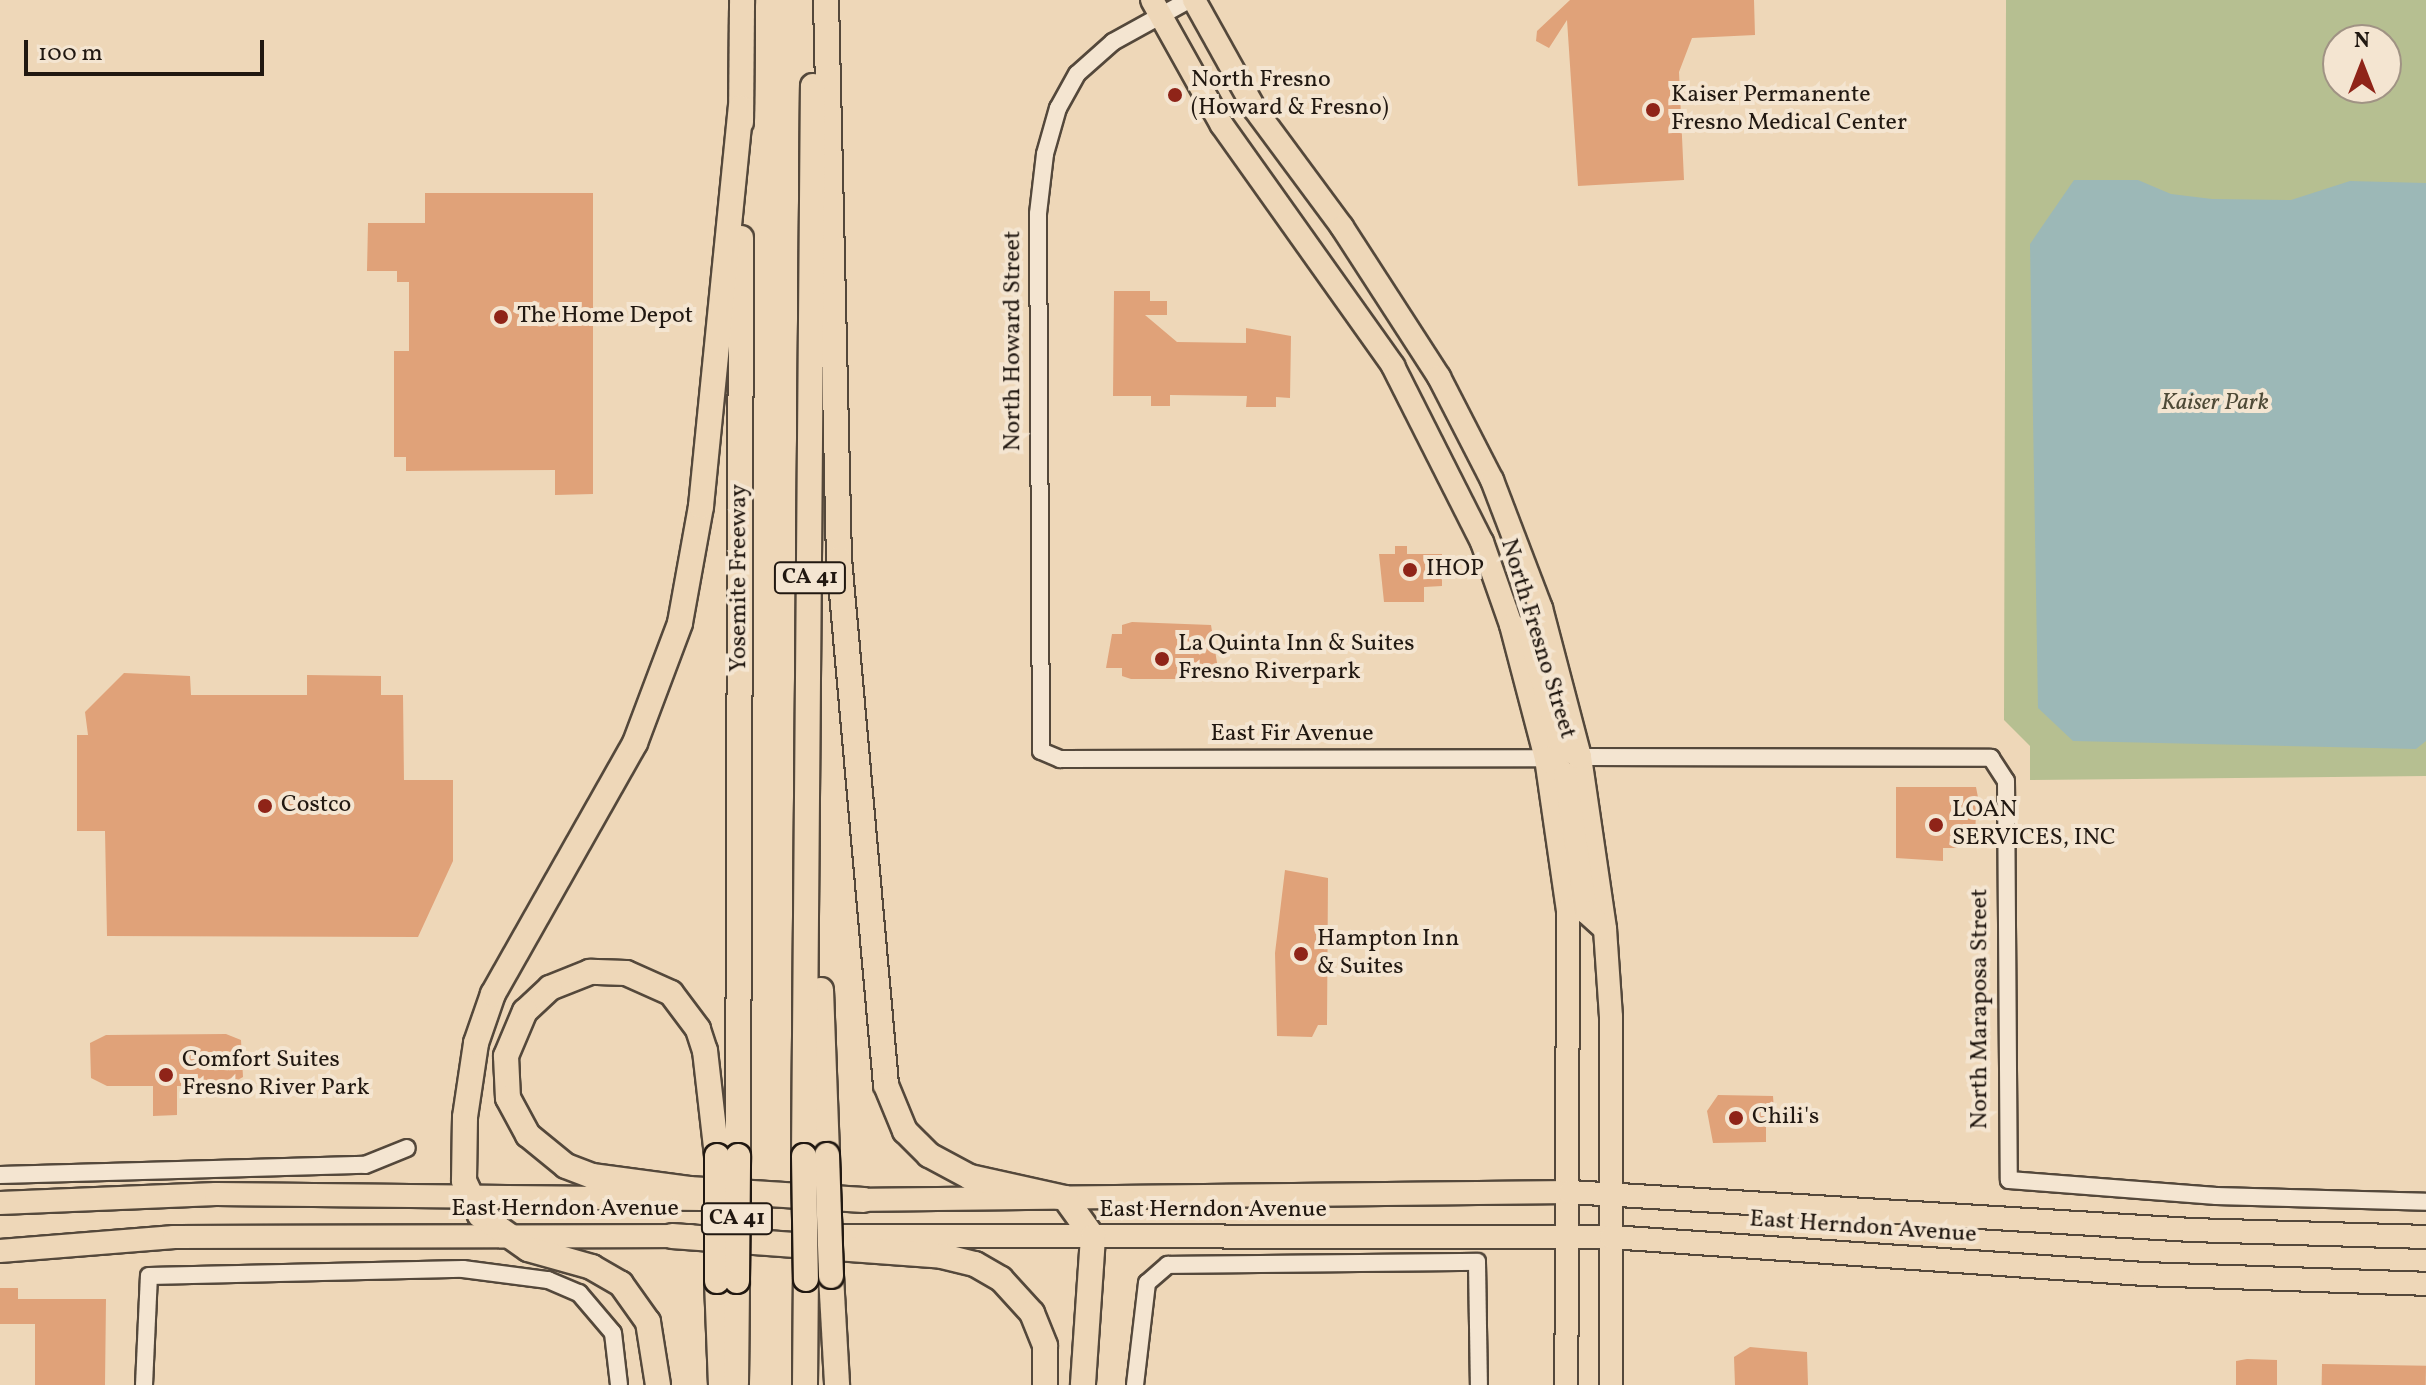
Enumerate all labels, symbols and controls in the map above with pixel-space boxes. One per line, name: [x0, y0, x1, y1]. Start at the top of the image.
scale bar: [28, 24, 268, 74]
north arrow: [2322, 24, 2402, 104]
text: N: [2354, 26, 2370, 57]
text: 100 m: [38, 37, 103, 71]
place label: North Fresno (Howard & Fresno): [1191, 67, 1389, 123]
place label: Kaiser Permanente Fresno Medical Center: [1671, 82, 1907, 138]
marker: North Fresno (Howard & Fresno): [1166, 86, 1184, 104]
marker: Kaiser Permanente Fresno Medical Center: [1642, 99, 1664, 121]
street label: North Howard Street: [1000, 231, 1028, 451]
place label: The Home Depot: [517, 303, 693, 331]
marker: The Home Depot: [492, 308, 510, 326]
park label: Kaiser Park: [2161, 390, 2269, 418]
street label: Yosemite Freeway: [726, 484, 754, 672]
street label: North Fresno Street: [1493, 536, 1581, 742]
place label: IHOP: [1426, 556, 1484, 584]
road number: CA 41: [772, 560, 848, 596]
marker: IHOP: [1401, 561, 1419, 579]
place label: La Quinta Inn & Suites Fresno Riverpark: [1178, 631, 1414, 687]
marker: La Quinta Inn & Suites Fresno Riverpark: [1153, 650, 1171, 668]
street label: East Fir Avenue: [1210, 721, 1374, 749]
place label: Costco: [281, 792, 351, 820]
marker: Costco: [256, 797, 274, 815]
place label: LOAN SERVICES, INC: [1952, 797, 2116, 853]
marker: LOAN SERVICES, INC: [1927, 816, 1945, 834]
street label: North Maraposa Street: [1967, 889, 1995, 1129]
place label: Hampton Inn & Suites: [1317, 926, 1459, 982]
marker: Hampton Inn & Suites: [1292, 945, 1310, 963]
place label: Comfort Suites Fresno River Park: [182, 1047, 370, 1103]
marker: Comfort Suites Fresno River Park: [157, 1066, 175, 1084]
place label: Chili's: [1752, 1104, 1819, 1132]
marker: Chili's: [1727, 1109, 1745, 1127]
street label: East Herndon Avenue: [451, 1196, 679, 1224]
street label: East Herndon Avenue: [1099, 1197, 1327, 1225]
road number: CA 41: [699, 1201, 775, 1237]
street label: East Herndon Avenue: [1748, 1206, 1978, 1250]

